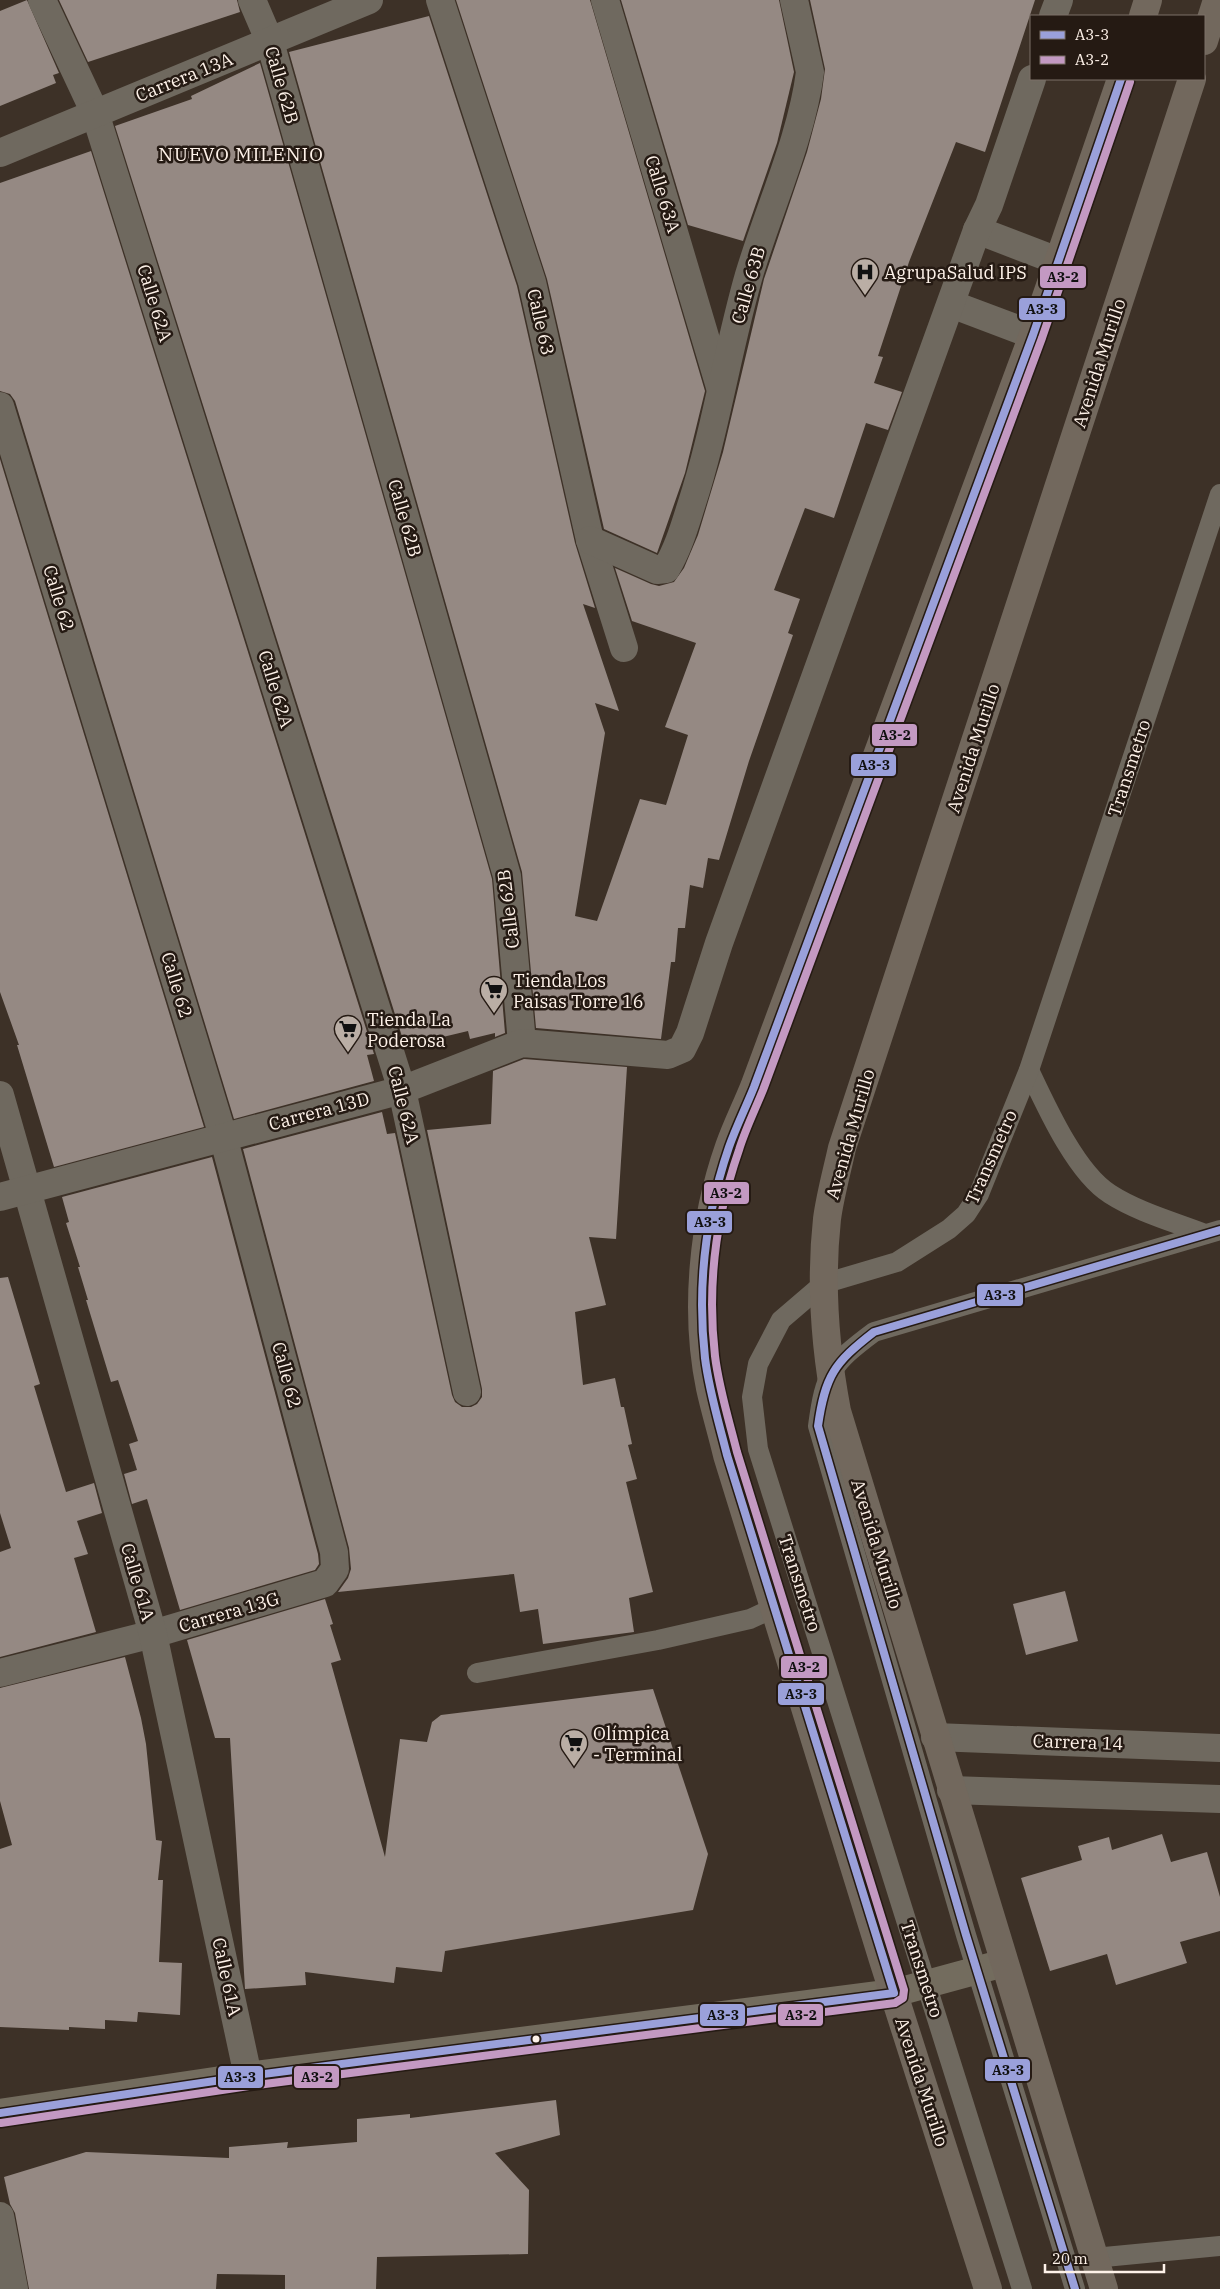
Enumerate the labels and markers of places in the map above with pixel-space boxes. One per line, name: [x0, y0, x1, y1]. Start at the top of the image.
hospital icon: AgrupaSalud IPS: [850, 257, 880, 296]
place label: AgrupaSalud IPS: [884, 261, 1027, 284]
place label: Tienda Los Paisas Torre 16: [513, 969, 644, 1013]
supermarket icon: Tienda Los Paisas Torre 16: [479, 975, 509, 1014]
place label: Tienda La Poderosa: [367, 1008, 451, 1052]
supermarket icon: Tienda La Poderosa: [333, 1014, 363, 1053]
place label: Olímpica - Terminal: [593, 1722, 682, 1766]
supermarket icon: Olímpica - Terminal: [559, 1728, 589, 1767]
unlabelled marker: [531, 2034, 541, 2044]

